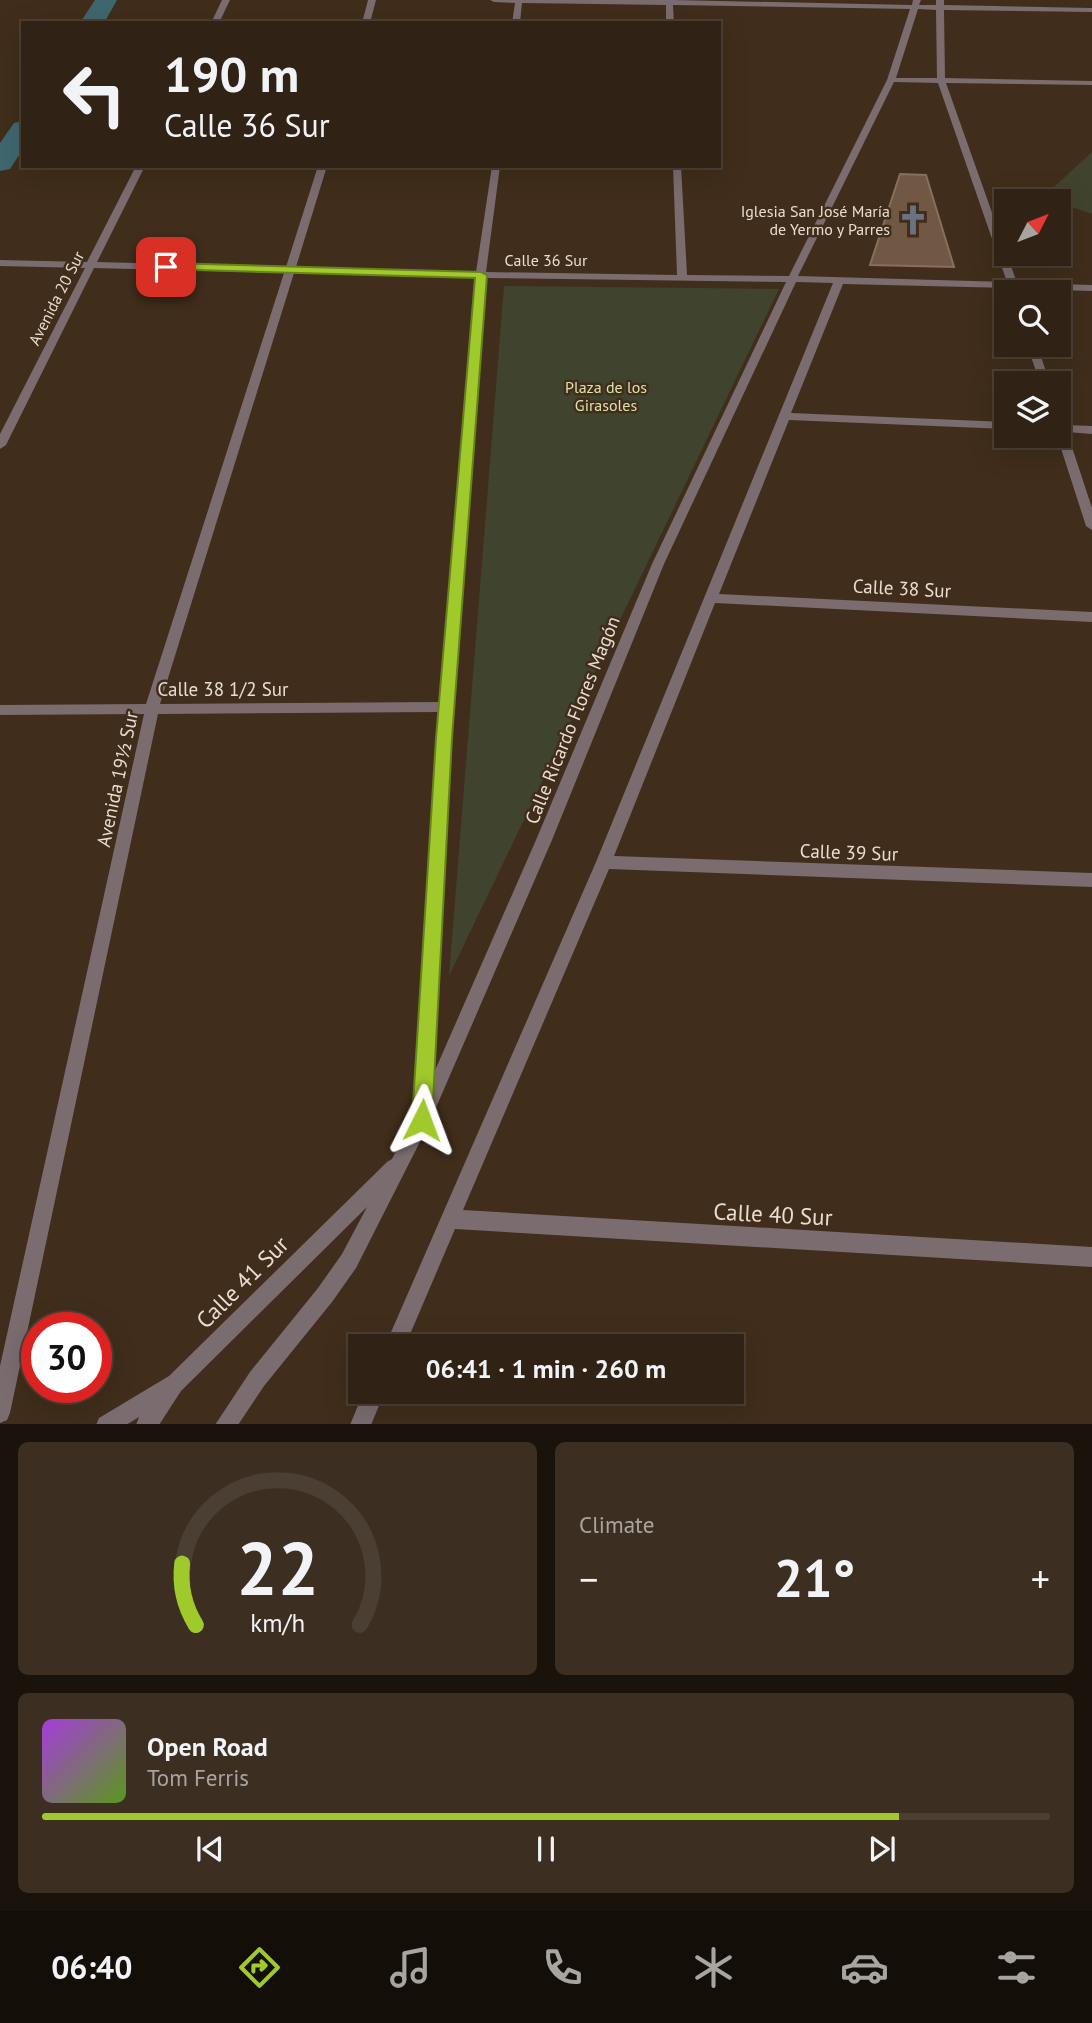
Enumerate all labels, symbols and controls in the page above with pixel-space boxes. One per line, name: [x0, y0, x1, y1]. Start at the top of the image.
text: 190 m: [164, 42, 299, 106]
icon: left: [49, 49, 140, 140]
text: Calle 36 Sur: [164, 104, 330, 146]
north arrow: [994, 189, 1071, 266]
map controls: [994, 189, 1071, 448]
place label: Iglesia San José María de Yermo y Parres: [741, 201, 890, 239]
church icon: Iglesia San José María de Yermo y Parres: [896, 203, 930, 237]
pin: [136, 237, 196, 297]
street label: Avenida 20 Sur: [24, 247, 88, 348]
icon: arrive: [147, 248, 185, 286]
street label: Calle 36 Sur: [505, 250, 588, 270]
button: search: [994, 280, 1071, 357]
button: layers: [994, 371, 1071, 448]
park label: Plaza de los Girasoles: [565, 377, 647, 415]
street label: Calle 38 Sur: [852, 573, 952, 603]
street label: Calle Ricardo Flores Magón: [519, 613, 625, 827]
street label: Calle 38 1/2 Sur: [158, 677, 289, 701]
street label: Avenida 19½ Sur: [91, 708, 143, 849]
street label: Calle 39 Sur: [799, 838, 899, 866]
position arrow: [385, 1083, 459, 1157]
street label: Calle 40 Sur: [713, 1196, 833, 1232]
street label: Calle 41 Sur: [190, 1230, 294, 1334]
speed limit sign: 30: [21, 1312, 112, 1403]
text: 06:41 · 1 min · 260 m: [426, 1352, 666, 1385]
text: Climate: [579, 1510, 654, 1539]
text: 22: [236, 1521, 319, 1615]
text: 21°: [774, 1544, 855, 1611]
text: −: [579, 1554, 598, 1603]
text: +: [1031, 1554, 1050, 1603]
text: km/h: [250, 1606, 305, 1638]
text: Open Road: [147, 1730, 268, 1763]
text: Tom Ferris: [147, 1763, 249, 1792]
icon: previous: [191, 1830, 229, 1868]
icon: pause: [527, 1830, 565, 1868]
icon: next: [863, 1830, 901, 1868]
icon: directions: [235, 1943, 284, 1992]
icon: music: [386, 1943, 435, 1992]
icon: phone: [538, 1943, 587, 1992]
icon: climate: [689, 1943, 738, 1992]
icon: car: [840, 1943, 889, 1992]
icon: filters: [992, 1943, 1041, 1992]
text: 06:40: [51, 1946, 132, 1988]

